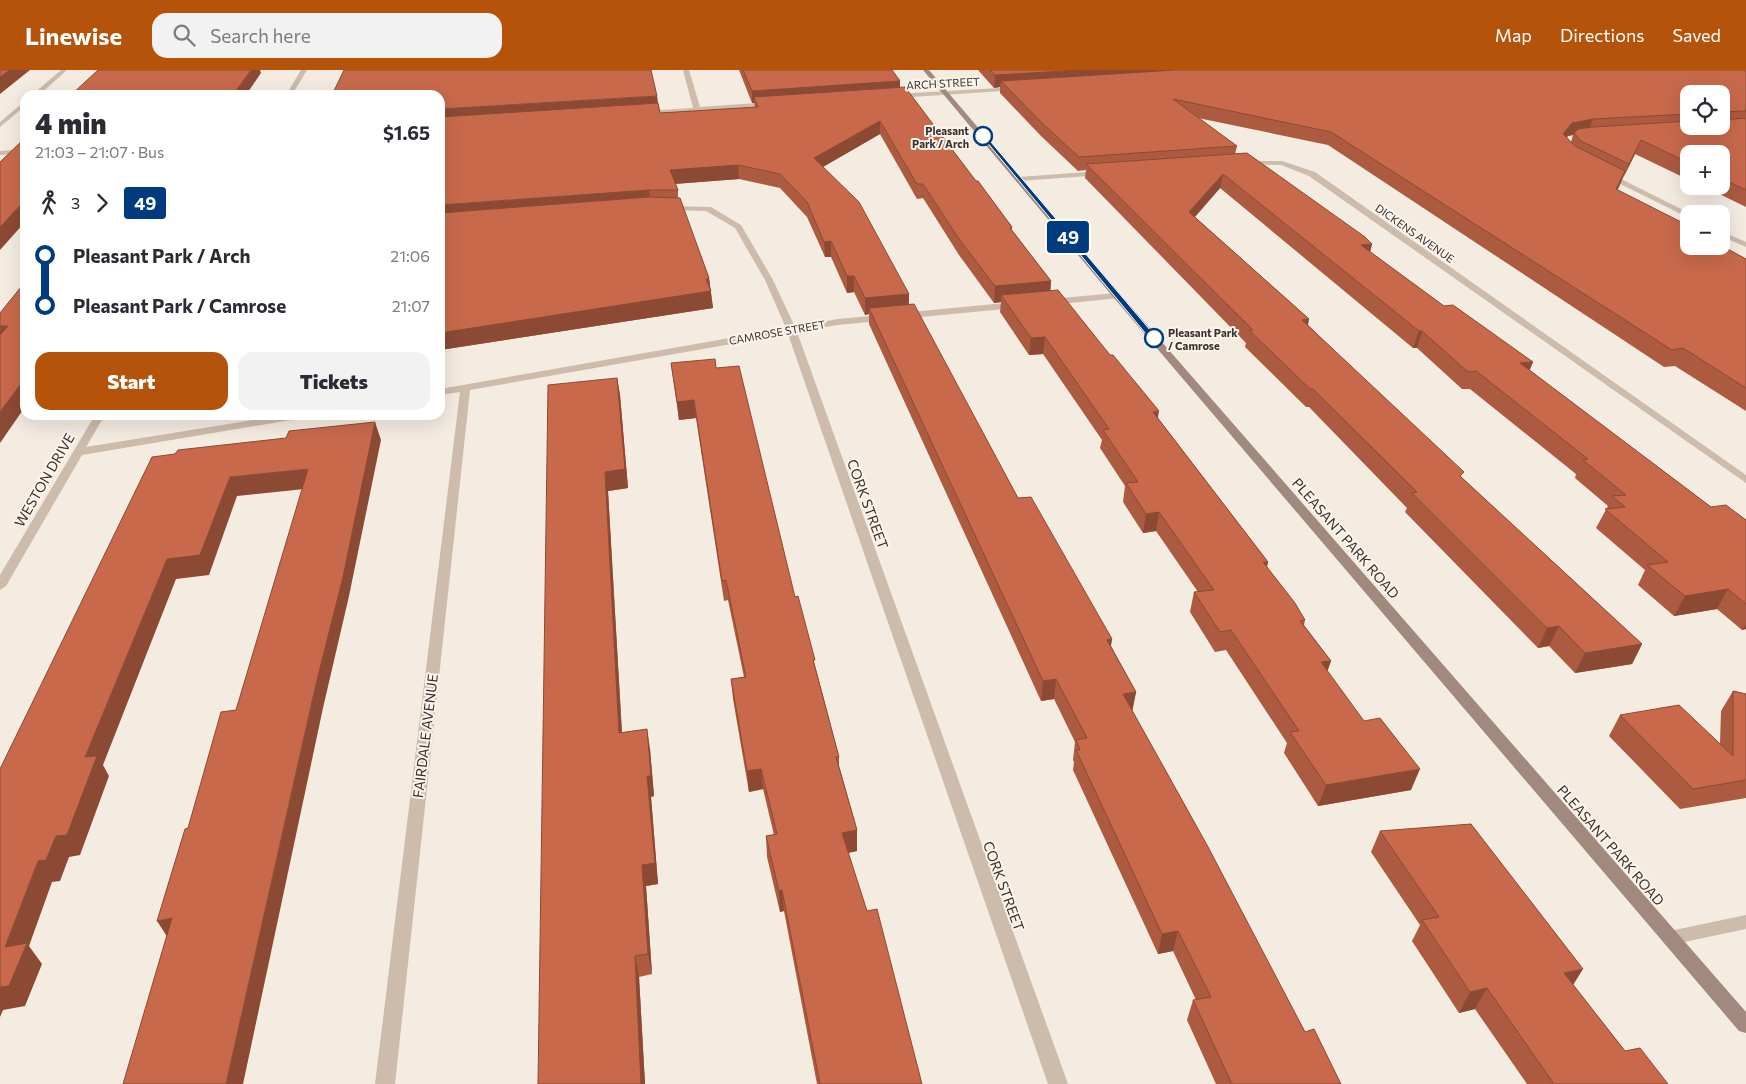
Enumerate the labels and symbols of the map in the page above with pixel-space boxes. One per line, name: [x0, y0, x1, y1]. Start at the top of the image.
street label: ARCH STREET: [906, 75, 980, 91]
place label: Pleasant Park / Arch: [912, 124, 969, 150]
marker: Pleasant Park / Arch: [973, 126, 993, 146]
street label: DICKENS AVENUE: [1373, 201, 1457, 265]
line badge: 49: [1046, 221, 1090, 253]
street label: CAMROSE STREET: [728, 317, 826, 347]
place label: Pleasant Park / Camrose: [1168, 326, 1238, 352]
marker: Pleasant Park / Camrose: [1144, 328, 1164, 348]
street label: WESTON DRIVE: [10, 430, 78, 530]
street label: CORK STREET: [844, 457, 892, 551]
street label: PLEASANT PARK ROAD: [1289, 474, 1403, 602]
street label: FAIRDALE AVENUE: [409, 673, 441, 799]
street label: PLEASANT PARK ROAD: [1554, 781, 1668, 909]
street label: CORK STREET: [980, 839, 1028, 933]

